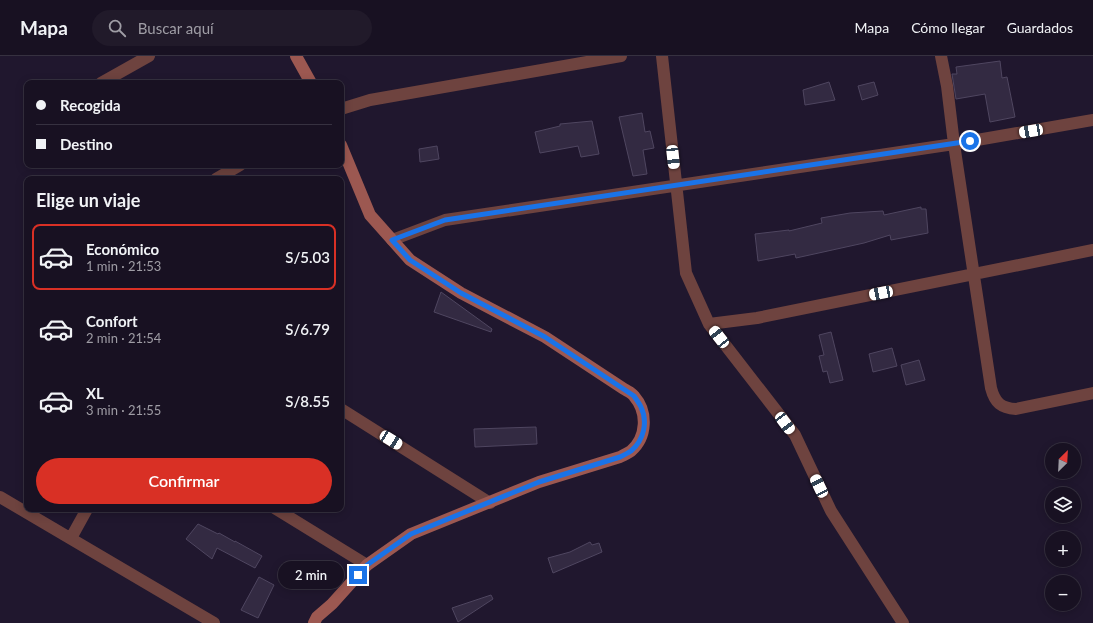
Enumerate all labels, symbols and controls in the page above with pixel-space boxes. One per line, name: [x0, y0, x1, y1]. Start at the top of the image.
search box: [92, 10, 372, 46]
text: Mapa: [20, 16, 68, 39]
icon: search: [106, 17, 128, 39]
text: Buscar aquí: [138, 19, 214, 37]
text: Mapa: [855, 19, 889, 36]
text: Cómo llegar: [911, 19, 985, 36]
text: Guardados: [1007, 19, 1073, 36]
text: Recogida: [60, 96, 121, 114]
car: [1018, 123, 1044, 139]
route start: [961, 132, 979, 150]
text: Destino: [60, 135, 113, 153]
car: [666, 144, 680, 170]
text: Elige un viaje: [36, 189, 140, 211]
icon: car: [38, 239, 74, 275]
text: Económico: [86, 240, 159, 258]
text: S/5.03: [285, 248, 330, 266]
text: 1 min · 21:53: [86, 258, 161, 274]
car: [868, 285, 894, 301]
icon: car: [38, 311, 74, 347]
text: Confort: [86, 312, 138, 330]
text: S/6.79: [285, 320, 330, 338]
car: [707, 324, 731, 350]
text: 2 min · 21:54: [86, 330, 161, 346]
icon: car: [38, 383, 74, 419]
text: XL: [86, 384, 104, 402]
text: S/8.55: [285, 392, 330, 410]
text: 3 min · 21:55: [86, 402, 161, 418]
car: [773, 410, 797, 436]
car: [378, 429, 404, 451]
north arrow: [1045, 443, 1081, 479]
map controls: [1045, 443, 1081, 611]
button: Confirmar: [36, 458, 332, 504]
car: [808, 473, 830, 499]
button: layers: [1045, 487, 1081, 523]
button: +: [1045, 531, 1081, 567]
callout: 2 min: [278, 561, 344, 589]
route end: [349, 566, 367, 584]
text: 2 min: [295, 567, 327, 583]
button: −: [1045, 575, 1081, 611]

